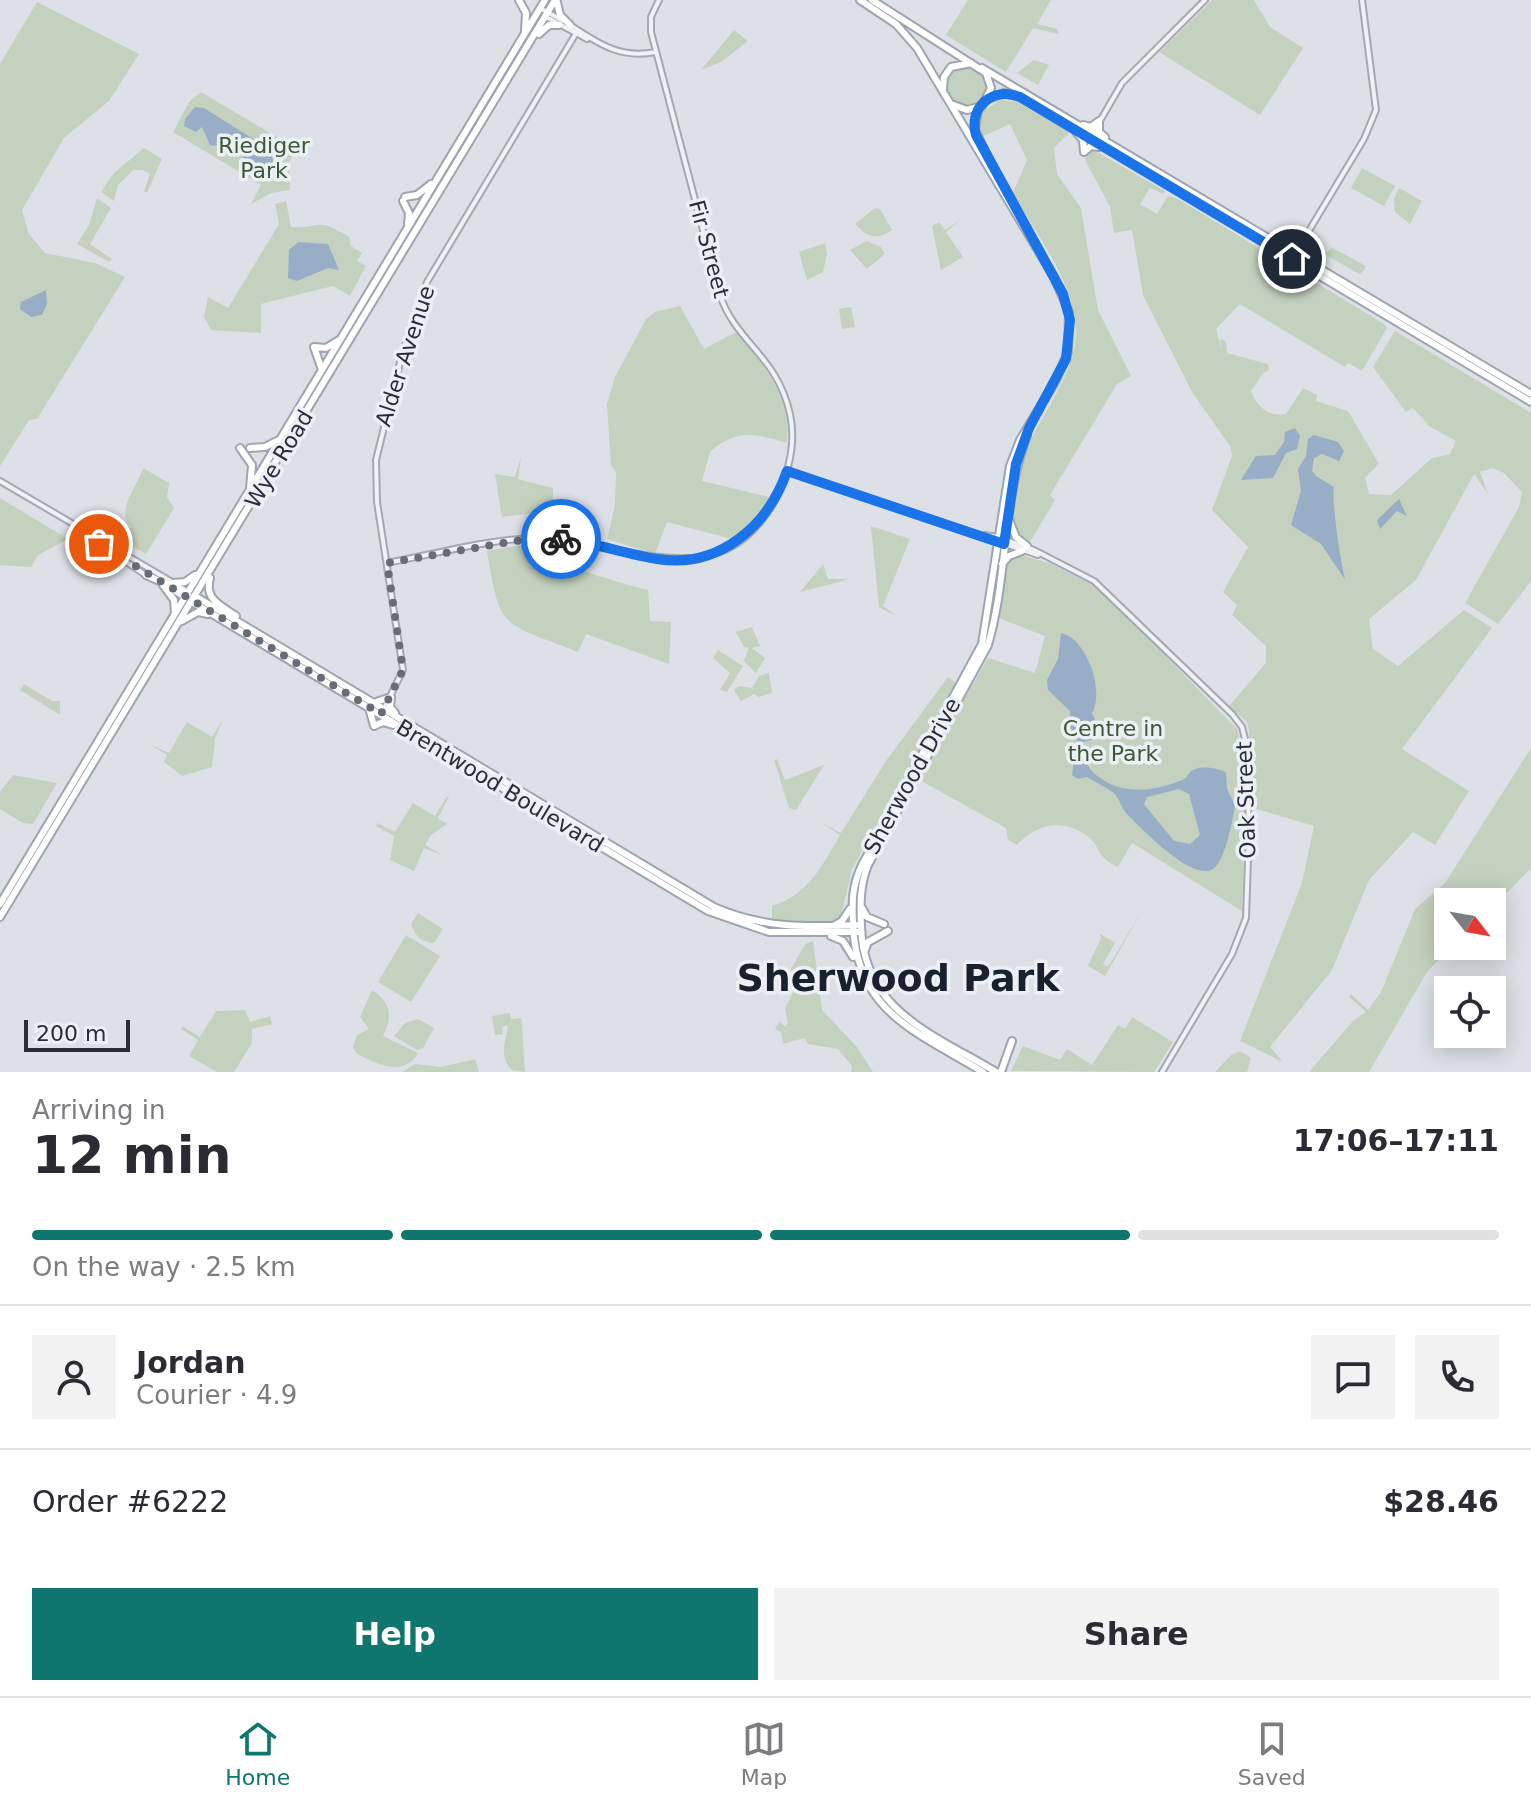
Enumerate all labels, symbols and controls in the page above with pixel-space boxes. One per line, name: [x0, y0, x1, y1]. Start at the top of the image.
park label: Riediger Park: [218, 133, 311, 183]
street label: Fir Street: [684, 197, 734, 301]
pin: [1258, 225, 1326, 293]
icon: home: [1270, 237, 1314, 281]
street label: Alder Avenue: [370, 283, 440, 429]
street label: Wye Road: [240, 405, 318, 513]
courier: [521, 499, 601, 579]
pin: [65, 510, 133, 578]
icon: bike: [539, 517, 583, 561]
icon: bag: [77, 522, 121, 566]
street label: Sherwood Drive: [859, 693, 965, 859]
street label: Brentwood Boulevard: [392, 714, 608, 858]
park label: Centre in the Park: [1063, 716, 1163, 766]
street label: Oak Street: [1231, 741, 1261, 859]
north arrow: [1434, 888, 1506, 960]
map controls: [1434, 888, 1506, 1048]
district label: Sherwood Park: [736, 956, 1060, 1000]
button: locate: [1434, 976, 1506, 1048]
scale bar: [24, 1016, 130, 1052]
text: 200 m: [36, 1021, 106, 1046]
text: Arriving in: [32, 1095, 166, 1125]
text: 17:06–17:11: [1293, 1123, 1499, 1158]
text: 12 min: [32, 1125, 232, 1185]
text: On the way · 2.5 km: [32, 1252, 296, 1282]
button: person: [32, 1335, 116, 1419]
button: chat: [1311, 1335, 1395, 1419]
button: phone: [1415, 1335, 1499, 1419]
text: Jordan: [136, 1345, 246, 1380]
text: Courier · 4.9: [136, 1380, 297, 1410]
text: Order #6222: [32, 1484, 228, 1519]
text: $28.46: [1383, 1484, 1499, 1519]
button: Help: [32, 1588, 758, 1680]
button: Share: [774, 1588, 1499, 1680]
tab: Home: [225, 1717, 290, 1790]
tab: Map: [741, 1717, 787, 1790]
tab: Saved: [1238, 1717, 1306, 1790]

